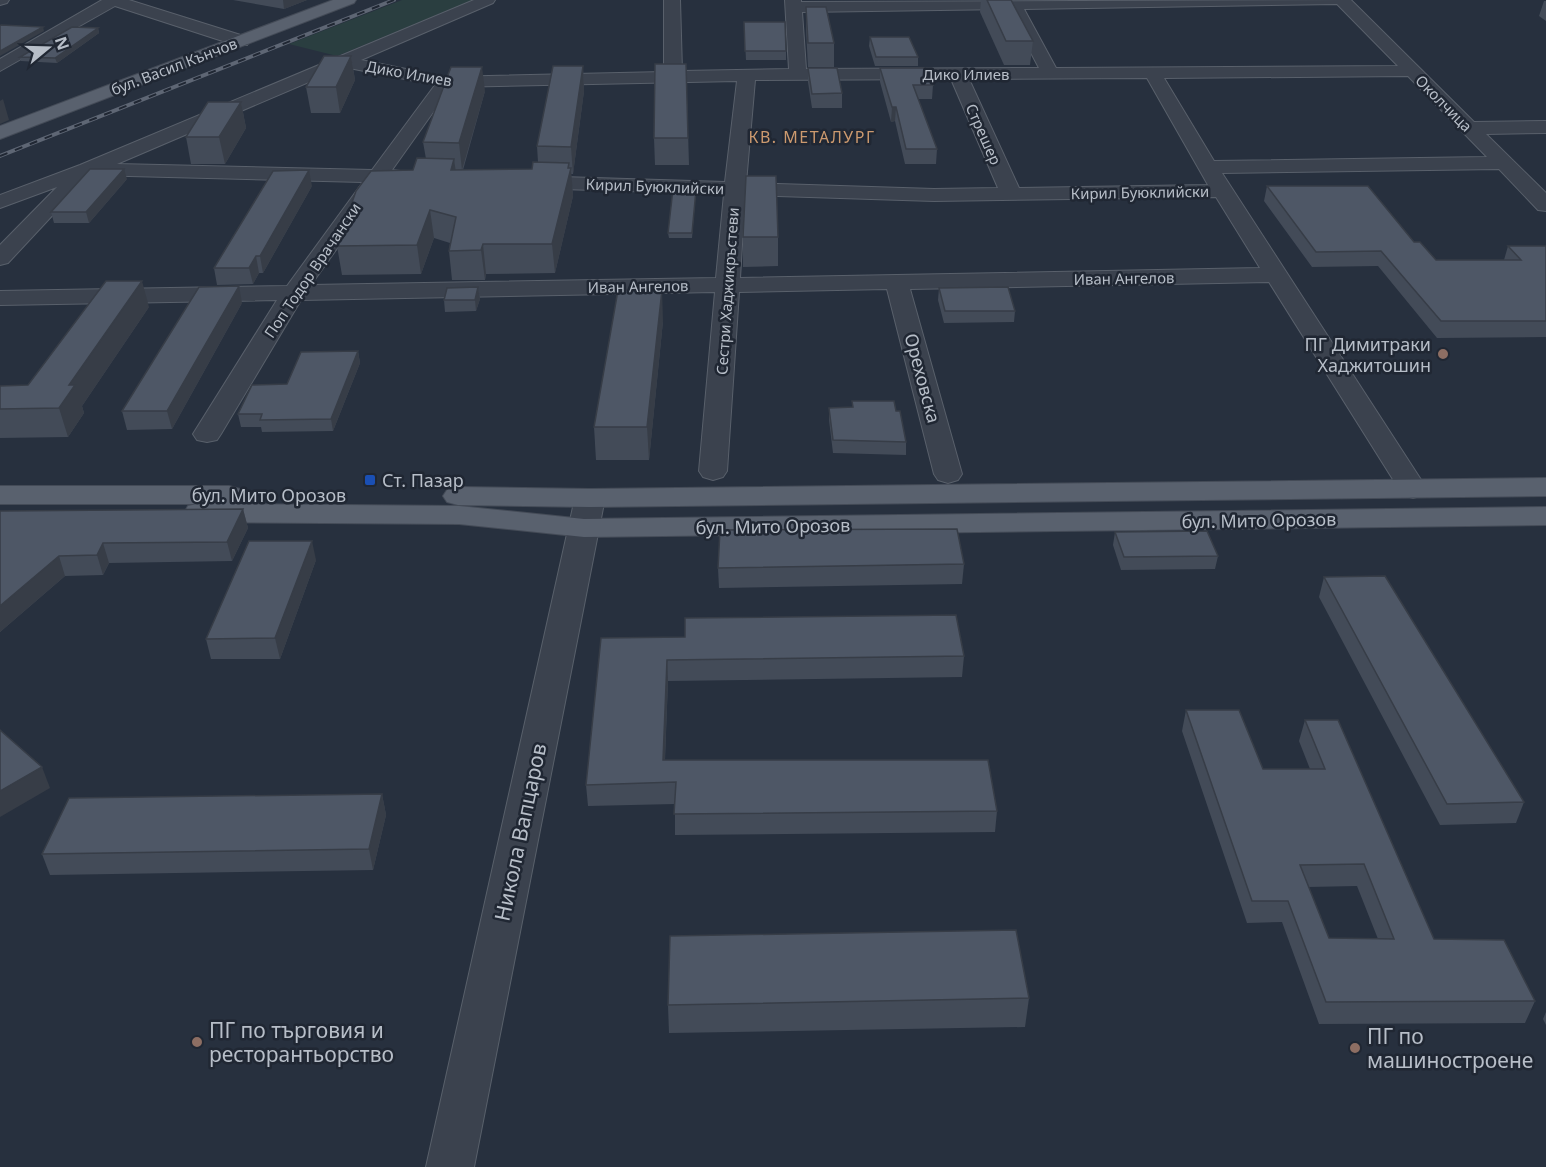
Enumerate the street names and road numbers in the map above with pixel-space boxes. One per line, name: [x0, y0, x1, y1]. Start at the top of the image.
street label: бул. Васил Кънчов: [108, 33, 240, 99]
street label: Дико Илиев: [364, 56, 454, 90]
street label: Дико Илиев: [923, 64, 1009, 84]
street label: Околчица: [1411, 70, 1477, 136]
street label: Стрешер: [962, 100, 1006, 168]
street label: Кирил Буюклийски: [585, 174, 725, 198]
street label: Кирил Буюклийски: [1071, 181, 1209, 203]
street label: Поп Тодор Врачански: [259, 199, 365, 341]
street label: Сестри Хаджикръстеви: [711, 207, 743, 375]
street label: Иван Ангелов: [1073, 267, 1175, 289]
street label: Иван Ангелов: [587, 275, 689, 297]
street label: Ореховска: [900, 330, 946, 426]
street label: бул. Мито Орозов: [192, 483, 346, 507]
street label: бул. Мито Орозов: [1182, 507, 1336, 533]
street label: бул. Мито Орозов: [696, 513, 850, 539]
street label: Никола Вапцаров: [487, 741, 553, 923]

